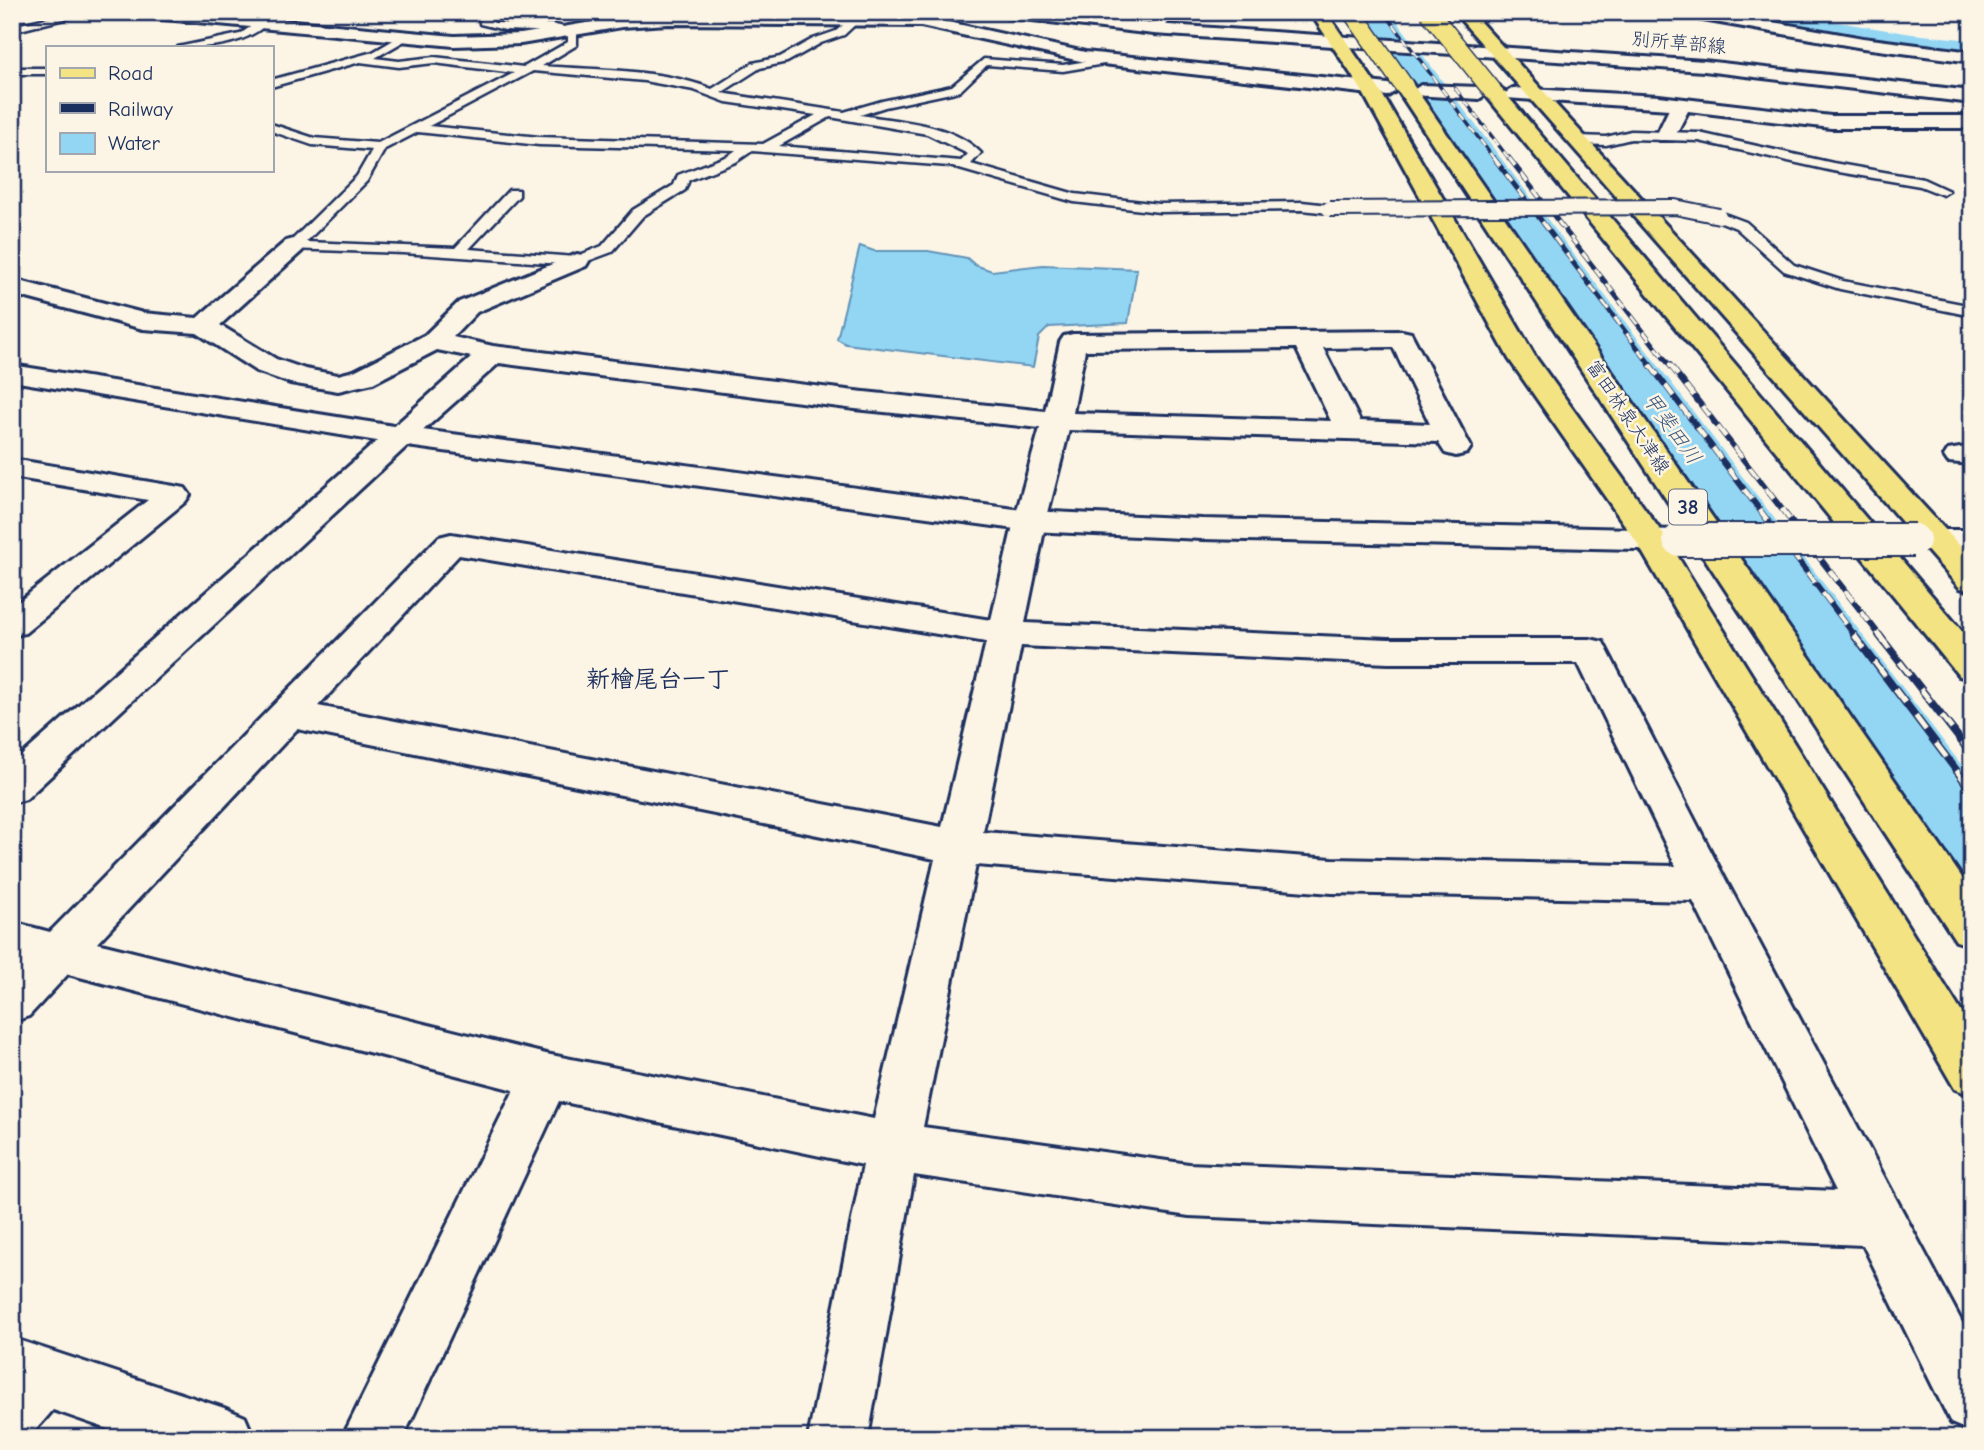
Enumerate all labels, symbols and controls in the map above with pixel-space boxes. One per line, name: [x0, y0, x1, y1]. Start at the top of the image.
street label: 別所草部線: [1631, 28, 1727, 58]
legend: [46, 46, 273, 172]
text: Road: [108, 61, 153, 85]
text: Railway: [108, 97, 173, 121]
text: Water: [108, 131, 161, 155]
street label: 富田林泉大津線: [1582, 356, 1674, 478]
water label: 甲斐田川: [1638, 387, 1706, 469]
road number: 38: [1669, 490, 1707, 524]
district label: 新檜尾台一丁: [586, 665, 730, 693]

